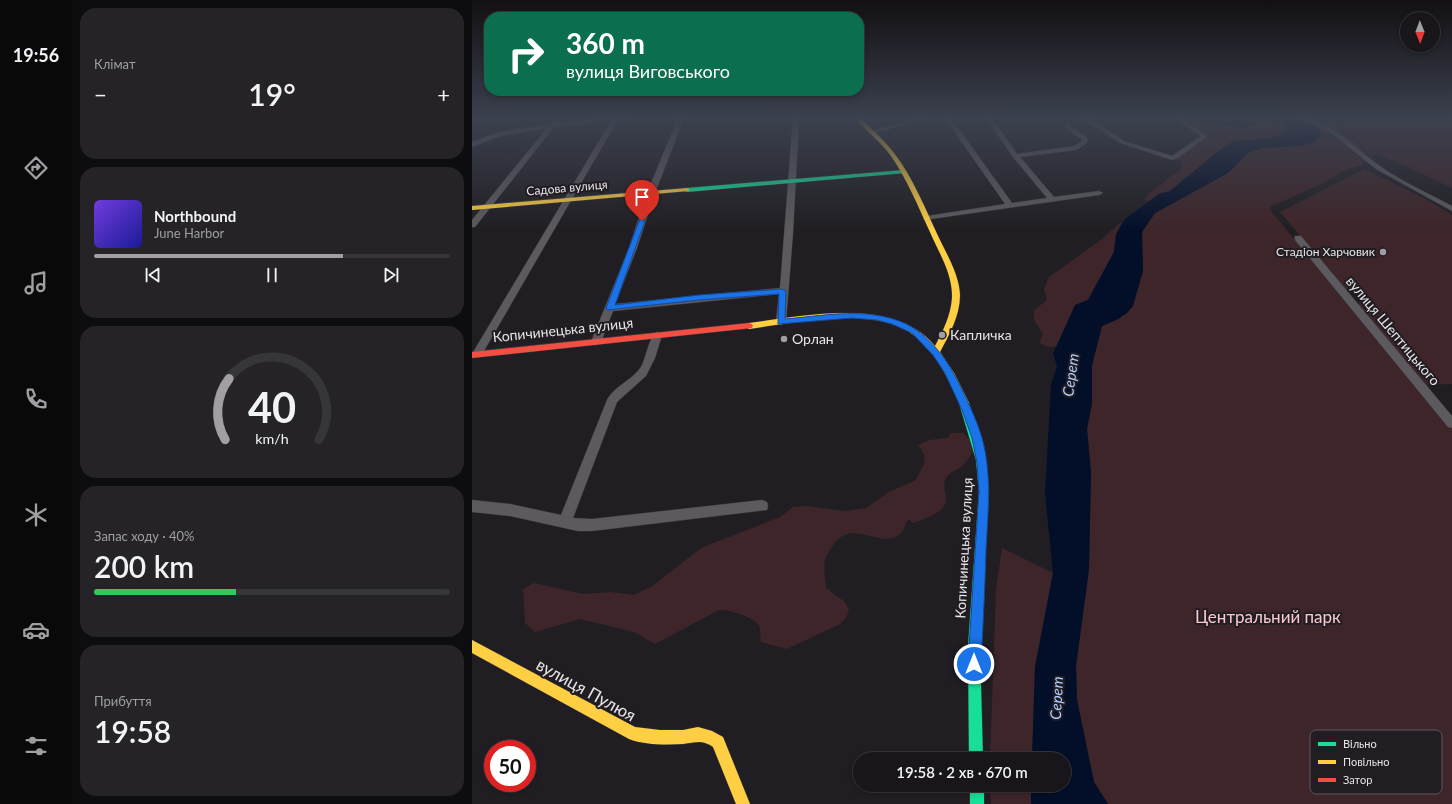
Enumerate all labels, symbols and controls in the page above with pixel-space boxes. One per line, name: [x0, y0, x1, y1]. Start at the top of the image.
north arrow: [1400, 12, 1440, 52]
map controls: [1400, 12, 1440, 52]
text: 360 m: [566, 26, 645, 60]
icon: right: [500, 28, 552, 80]
text: 19:56: [13, 44, 59, 66]
text: Клімат: [94, 56, 135, 72]
text: вулиця Виговського: [566, 60, 730, 82]
text: 19°: [248, 76, 296, 112]
text: −: [94, 81, 107, 108]
text: +: [437, 81, 450, 108]
icon: directions: [22, 154, 50, 182]
street label: Садова вулиця: [526, 176, 608, 199]
pin: [625, 180, 659, 221]
icon: arrive: [631, 186, 653, 208]
text: Northbound: [154, 207, 236, 225]
text: June Harbor: [154, 225, 224, 241]
place label: Стадіон Харчовик: [1276, 244, 1376, 259]
marker: Стадіон Харчовик: [1378, 247, 1388, 257]
icon: previous: [142, 264, 164, 286]
icon: pause: [261, 264, 283, 286]
icon: next: [380, 264, 402, 286]
icon: music: [22, 269, 50, 297]
street label: вулиця Шептицького: [1343, 273, 1444, 389]
street label: Копичинецька вулиця: [492, 314, 634, 345]
place label: Капличка: [950, 326, 1012, 343]
place label: Орлан: [792, 330, 834, 347]
marker: Капличка: [937, 330, 947, 340]
marker: Орлан: [779, 334, 789, 344]
water label: Серет: [1058, 352, 1082, 398]
text: 40: [248, 382, 296, 432]
icon: phone: [22, 385, 50, 413]
text: km/h: [255, 430, 289, 447]
street label: Копичинецька вулиця: [951, 477, 976, 619]
icon: climate: [22, 501, 50, 529]
text: Запас ходу · 40%: [94, 528, 194, 544]
text: 200 km: [94, 548, 194, 584]
park label: Центральний парк: [1195, 606, 1341, 627]
icon: car: [22, 616, 50, 644]
position arrow: [953, 643, 995, 685]
street label: вулиця Пулюя: [533, 654, 640, 726]
water label: Серет: [1046, 676, 1066, 720]
text: Прибуття: [94, 693, 152, 709]
text: 19:58: [94, 713, 171, 749]
legend: [1310, 730, 1442, 794]
icon: filters: [22, 732, 50, 760]
text: Вільно: [1343, 737, 1377, 750]
speed limit sign: 50: [484, 740, 536, 792]
text: Повільно: [1343, 755, 1389, 768]
text: 19:58 · 2 хв · 670 m: [896, 763, 1028, 781]
text: Затор: [1343, 773, 1372, 786]

